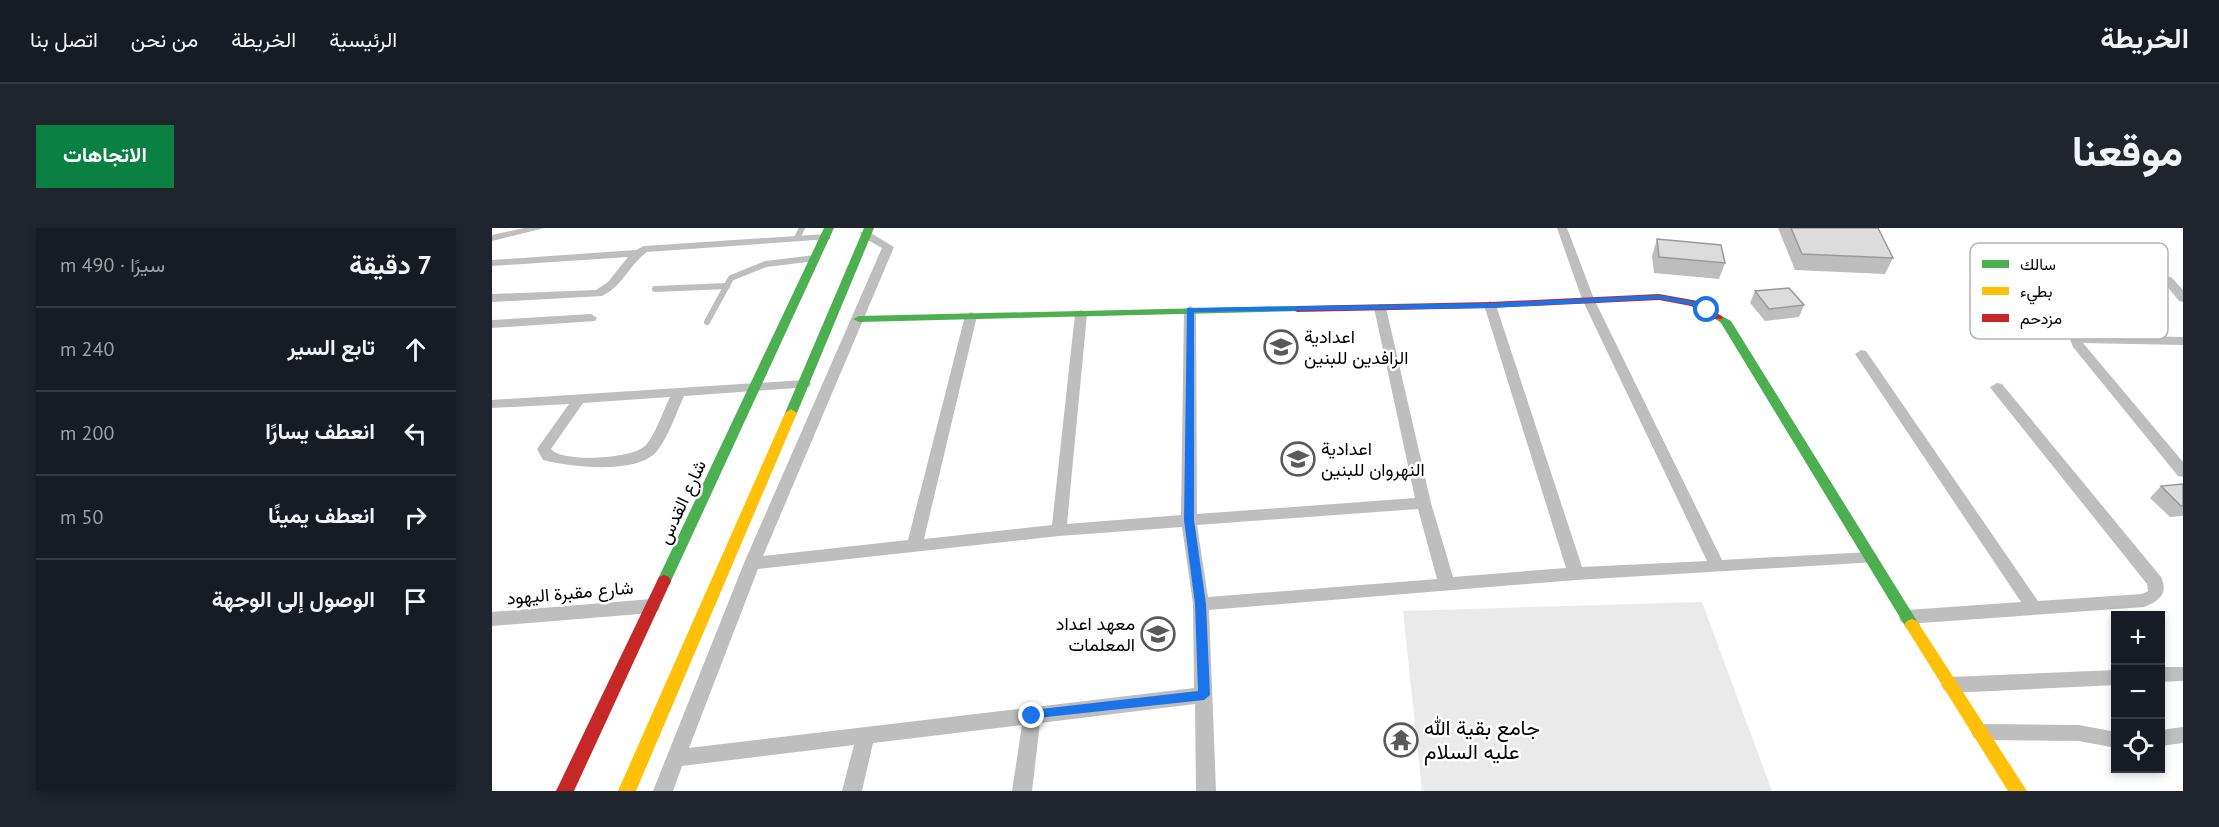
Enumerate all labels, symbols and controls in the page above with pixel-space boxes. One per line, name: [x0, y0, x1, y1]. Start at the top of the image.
text: الخريطة: [2100, 19, 2189, 56]
text: اتصل بنا: [30, 26, 98, 53]
text: من نحن: [131, 26, 198, 53]
text: الخريطة: [231, 26, 296, 53]
text: الرئيسية: [329, 26, 397, 53]
text: موقعنا: [2072, 123, 2183, 178]
button: الاتجاهات: [36, 125, 174, 188]
legend: [1970, 243, 2168, 339]
text: 7 دقيقة: [349, 248, 432, 281]
text: سيرًا · 490 m: [60, 252, 165, 278]
text: سالك: [2020, 254, 2056, 274]
text: بطيء: [2020, 281, 2052, 305]
route start: [1693, 296, 1719, 322]
text: مزدحم: [2020, 308, 2062, 329]
place label: اعدادية الرافدين للبنين: [1304, 325, 1408, 369]
school or university icon: اعدادية الرافدين للبنين: [1263, 329, 1299, 365]
text: تابع السير: [287, 333, 375, 361]
icon: ahead: [399, 333, 432, 366]
text: 240 m: [60, 336, 114, 362]
text: انعطف يسارًا: [265, 417, 375, 445]
icon: left: [399, 417, 432, 450]
text: 200 m: [60, 420, 114, 446]
place label: اعدادية النهروان للبنين: [1321, 437, 1425, 481]
school or university icon: اعدادية النهروان للبنين: [1280, 441, 1316, 477]
street label: شارع القدس: [652, 456, 712, 548]
text: انعطف يمينًا: [268, 501, 375, 529]
icon: right: [399, 501, 432, 534]
text: 50 m: [60, 504, 103, 530]
street label: شارع مقبرة اليهود: [506, 576, 634, 610]
text: الوصول إلى الوجهة: [212, 585, 375, 613]
icon: arrive: [399, 585, 432, 618]
map controls: [2111, 611, 2165, 773]
button: +: [2111, 611, 2165, 665]
place label: معهد اعداد المعلمات: [1056, 612, 1135, 656]
school or university icon: معهد اعداد المعلمات: [1140, 616, 1176, 652]
button: −: [2111, 665, 2165, 719]
route end: [1018, 702, 1044, 728]
place label: جامع بقية الله عليه السلام: [1424, 714, 1540, 766]
button: locate: [2111, 719, 2165, 773]
temple icon: جامع بقية الله عليه السلام: [1383, 722, 1419, 758]

